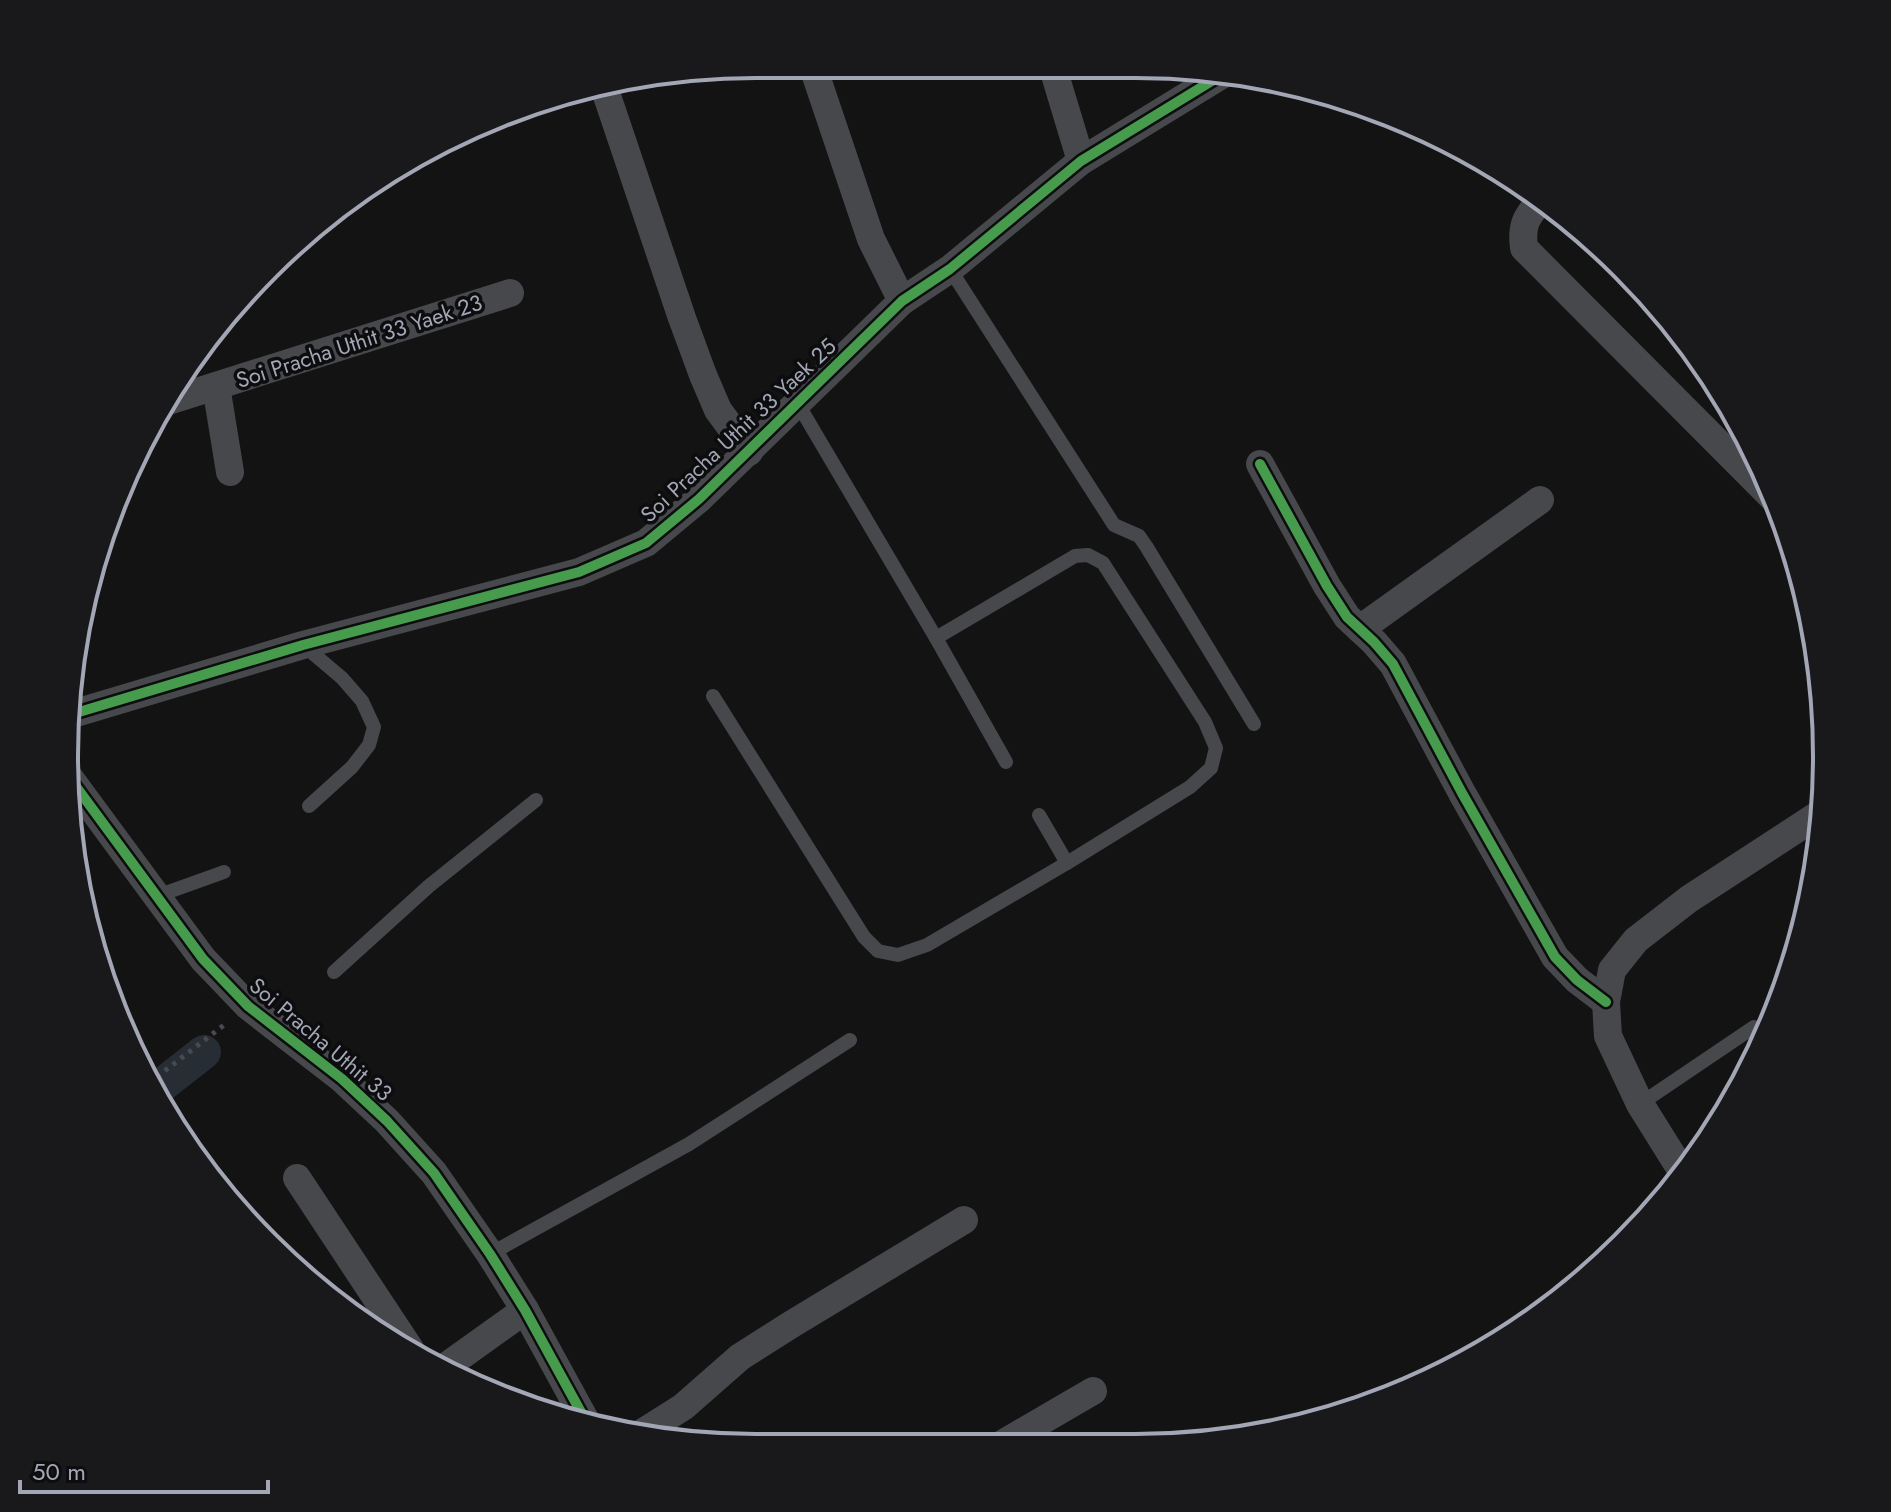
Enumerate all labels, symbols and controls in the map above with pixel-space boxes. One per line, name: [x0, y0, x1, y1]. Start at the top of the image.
street label: Soi Pracha Uthit 33 Yaek 23: [232, 286, 486, 396]
street label: Soi Pracha Uthit 33 Yaek 25: [633, 331, 843, 529]
street label: Soi Pracha Uthit 33: [243, 970, 399, 1108]
scale bar: [20, 1444, 268, 1494]
text: 50 m: [32, 1454, 86, 1489]

